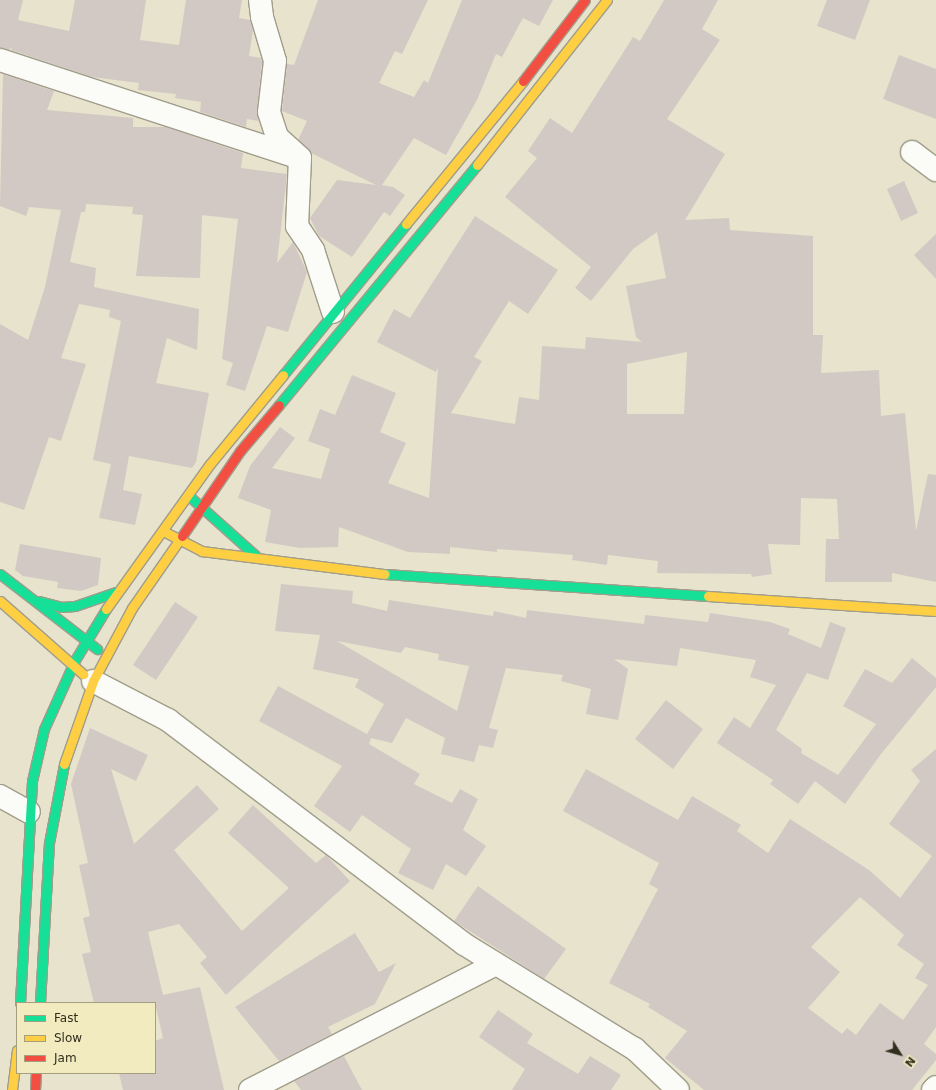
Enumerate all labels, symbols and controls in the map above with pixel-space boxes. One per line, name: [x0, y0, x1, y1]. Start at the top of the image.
legend: [16, 1002, 156, 1074]
text: Fast: [54, 1011, 78, 1025]
text: Slow: [54, 1031, 82, 1045]
north arrow: [880, 1034, 920, 1074]
text: Jam: [54, 1051, 77, 1065]
text: N: [902, 1054, 918, 1069]

